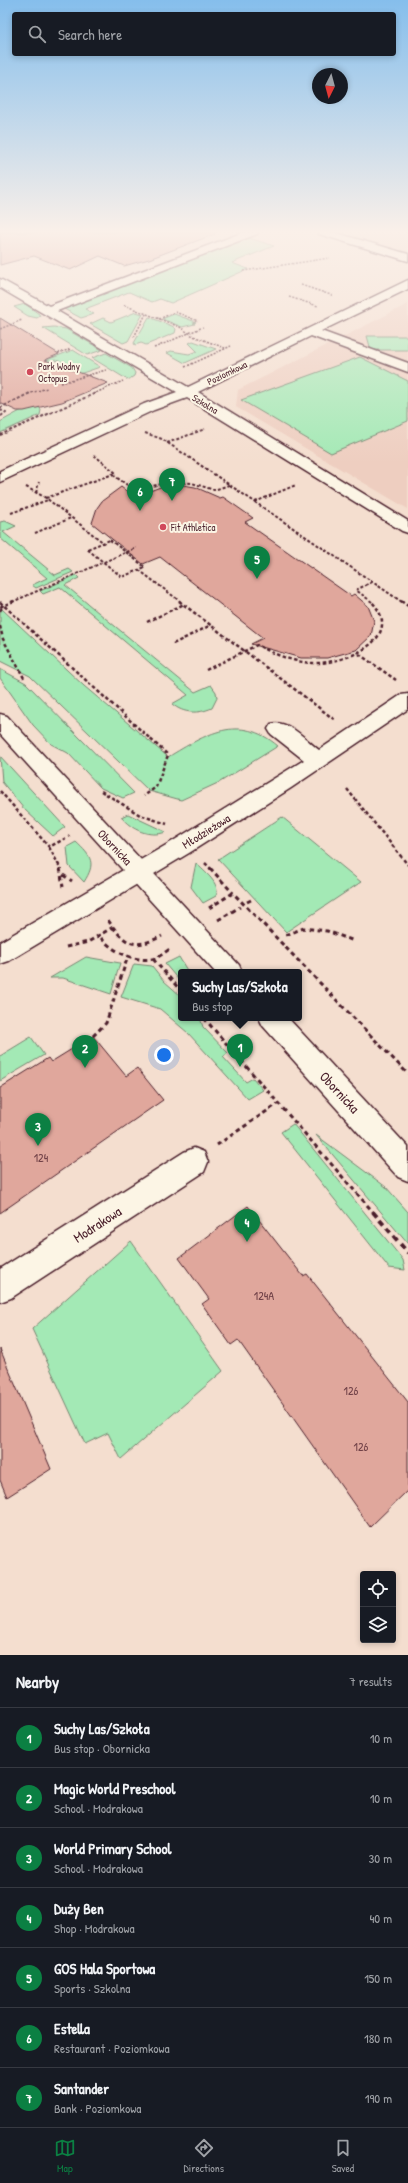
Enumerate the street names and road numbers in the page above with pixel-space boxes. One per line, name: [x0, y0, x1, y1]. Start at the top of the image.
street label: Poziomkowa: [205, 358, 249, 388]
street label: Szkolna: [190, 391, 220, 417]
street label: Młodzieżowa: [179, 809, 234, 853]
street label: Obornicka: [94, 825, 136, 869]
street label: Obornicka: [316, 1067, 365, 1117]
street label: Modrakowa: [69, 1201, 125, 1247]

